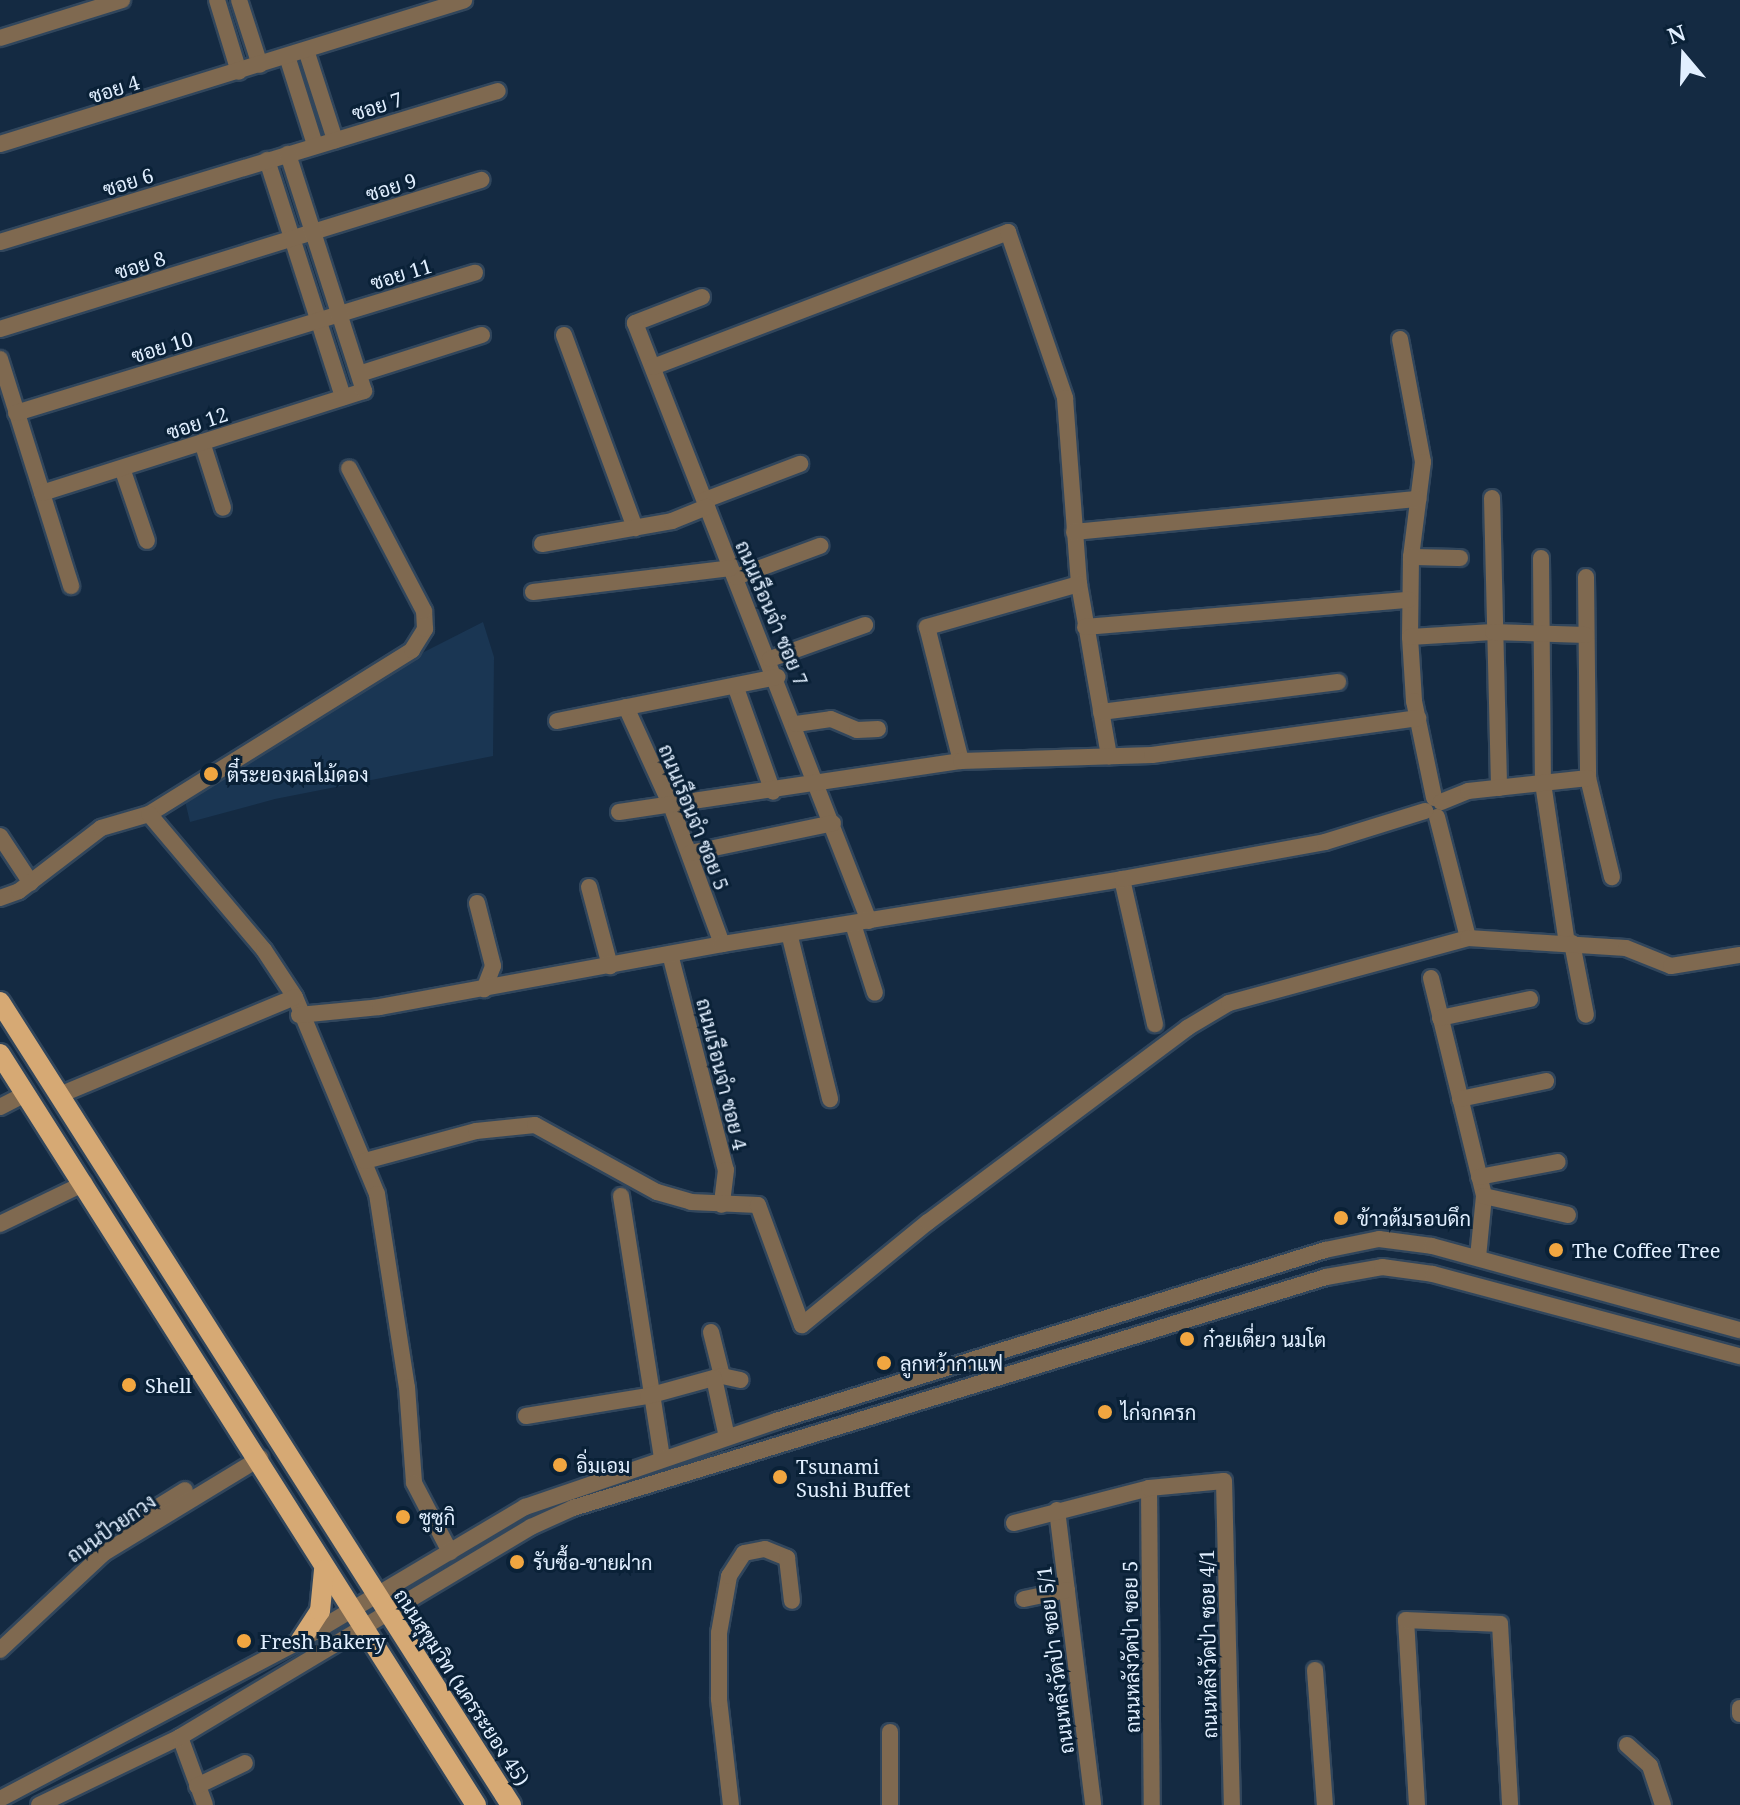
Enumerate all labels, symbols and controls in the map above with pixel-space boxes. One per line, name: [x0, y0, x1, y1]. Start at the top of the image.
north arrow: [1644, 16, 1724, 96]
text: N: [1663, 16, 1689, 50]
street label: ซอย 4: [86, 70, 142, 108]
street label: ซอย 7: [349, 87, 405, 125]
street label: ซอย 6: [100, 163, 156, 201]
street label: ซอย 9: [363, 168, 419, 206]
street label: ซอย 8: [112, 246, 168, 284]
street label: ซอย 11: [367, 253, 435, 295]
street label: ซอย 10: [128, 326, 196, 368]
street label: ซอย 12: [163, 402, 231, 444]
street label: ถนนเรือนจำ ซอย 7: [731, 537, 813, 689]
street label: ถนนเรือนจำ ซอย 5: [654, 740, 734, 894]
place label: ตี๋ระยองผลไม้ดอง: [227, 762, 369, 786]
marker: ตี๋ระยองผลไม้ดอง: [202, 765, 220, 783]
street label: ถนนเรือนจำ ซอย 4: [692, 996, 752, 1152]
place label: ข้าวต้มรอบดึก: [1357, 1206, 1471, 1230]
marker: ข้าวต้มรอบดึก: [1332, 1209, 1350, 1227]
place label: The Coffee Tree: [1572, 1238, 1721, 1262]
marker: The Coffee Tree: [1547, 1241, 1565, 1259]
place label: ก๋วยเตี่ยว นมโต: [1203, 1327, 1326, 1351]
marker: ก๋วยเตี่ยว นมโต: [1178, 1330, 1196, 1348]
place label: ลูกหว้ากาแฟ: [900, 1351, 1003, 1375]
marker: ลูกหว้ากาแฟ: [875, 1354, 893, 1372]
place label: Shell: [145, 1373, 192, 1397]
marker: Shell: [120, 1376, 138, 1394]
place label: ไก่จกครก: [1121, 1400, 1196, 1424]
marker: ไก่จกครก: [1096, 1403, 1114, 1421]
place label: อิ่มเอม: [576, 1453, 630, 1477]
place label: Tsunami Sushi Buffet: [796, 1454, 911, 1501]
marker: อิ่มเอม: [551, 1456, 569, 1474]
marker: Tsunami Sushi Buffet: [771, 1468, 789, 1486]
street label: ถนนป้วยกวง: [62, 1489, 160, 1567]
place label: ซูซูกิ: [419, 1505, 455, 1529]
marker: ซูซูกิ: [394, 1508, 412, 1526]
street label: ถนนหลังวัดป่า ซอย 4/1: [1194, 1549, 1222, 1739]
place label: รับซื้อ-ขายฝาก: [533, 1550, 653, 1574]
marker: รับซื้อ-ขายฝาก: [508, 1553, 526, 1571]
street label: ถนนหลังวัดป่า ซอย 5: [1117, 1561, 1145, 1733]
street label: ถนนหลังวัดป่า ซอย 5/1: [1032, 1565, 1078, 1755]
street label: ถนนสุขุมวิท (นครระยอง 45): [389, 1584, 535, 1790]
place label: Fresh Bakery: [260, 1629, 386, 1653]
marker: Fresh Bakery: [235, 1632, 253, 1650]

